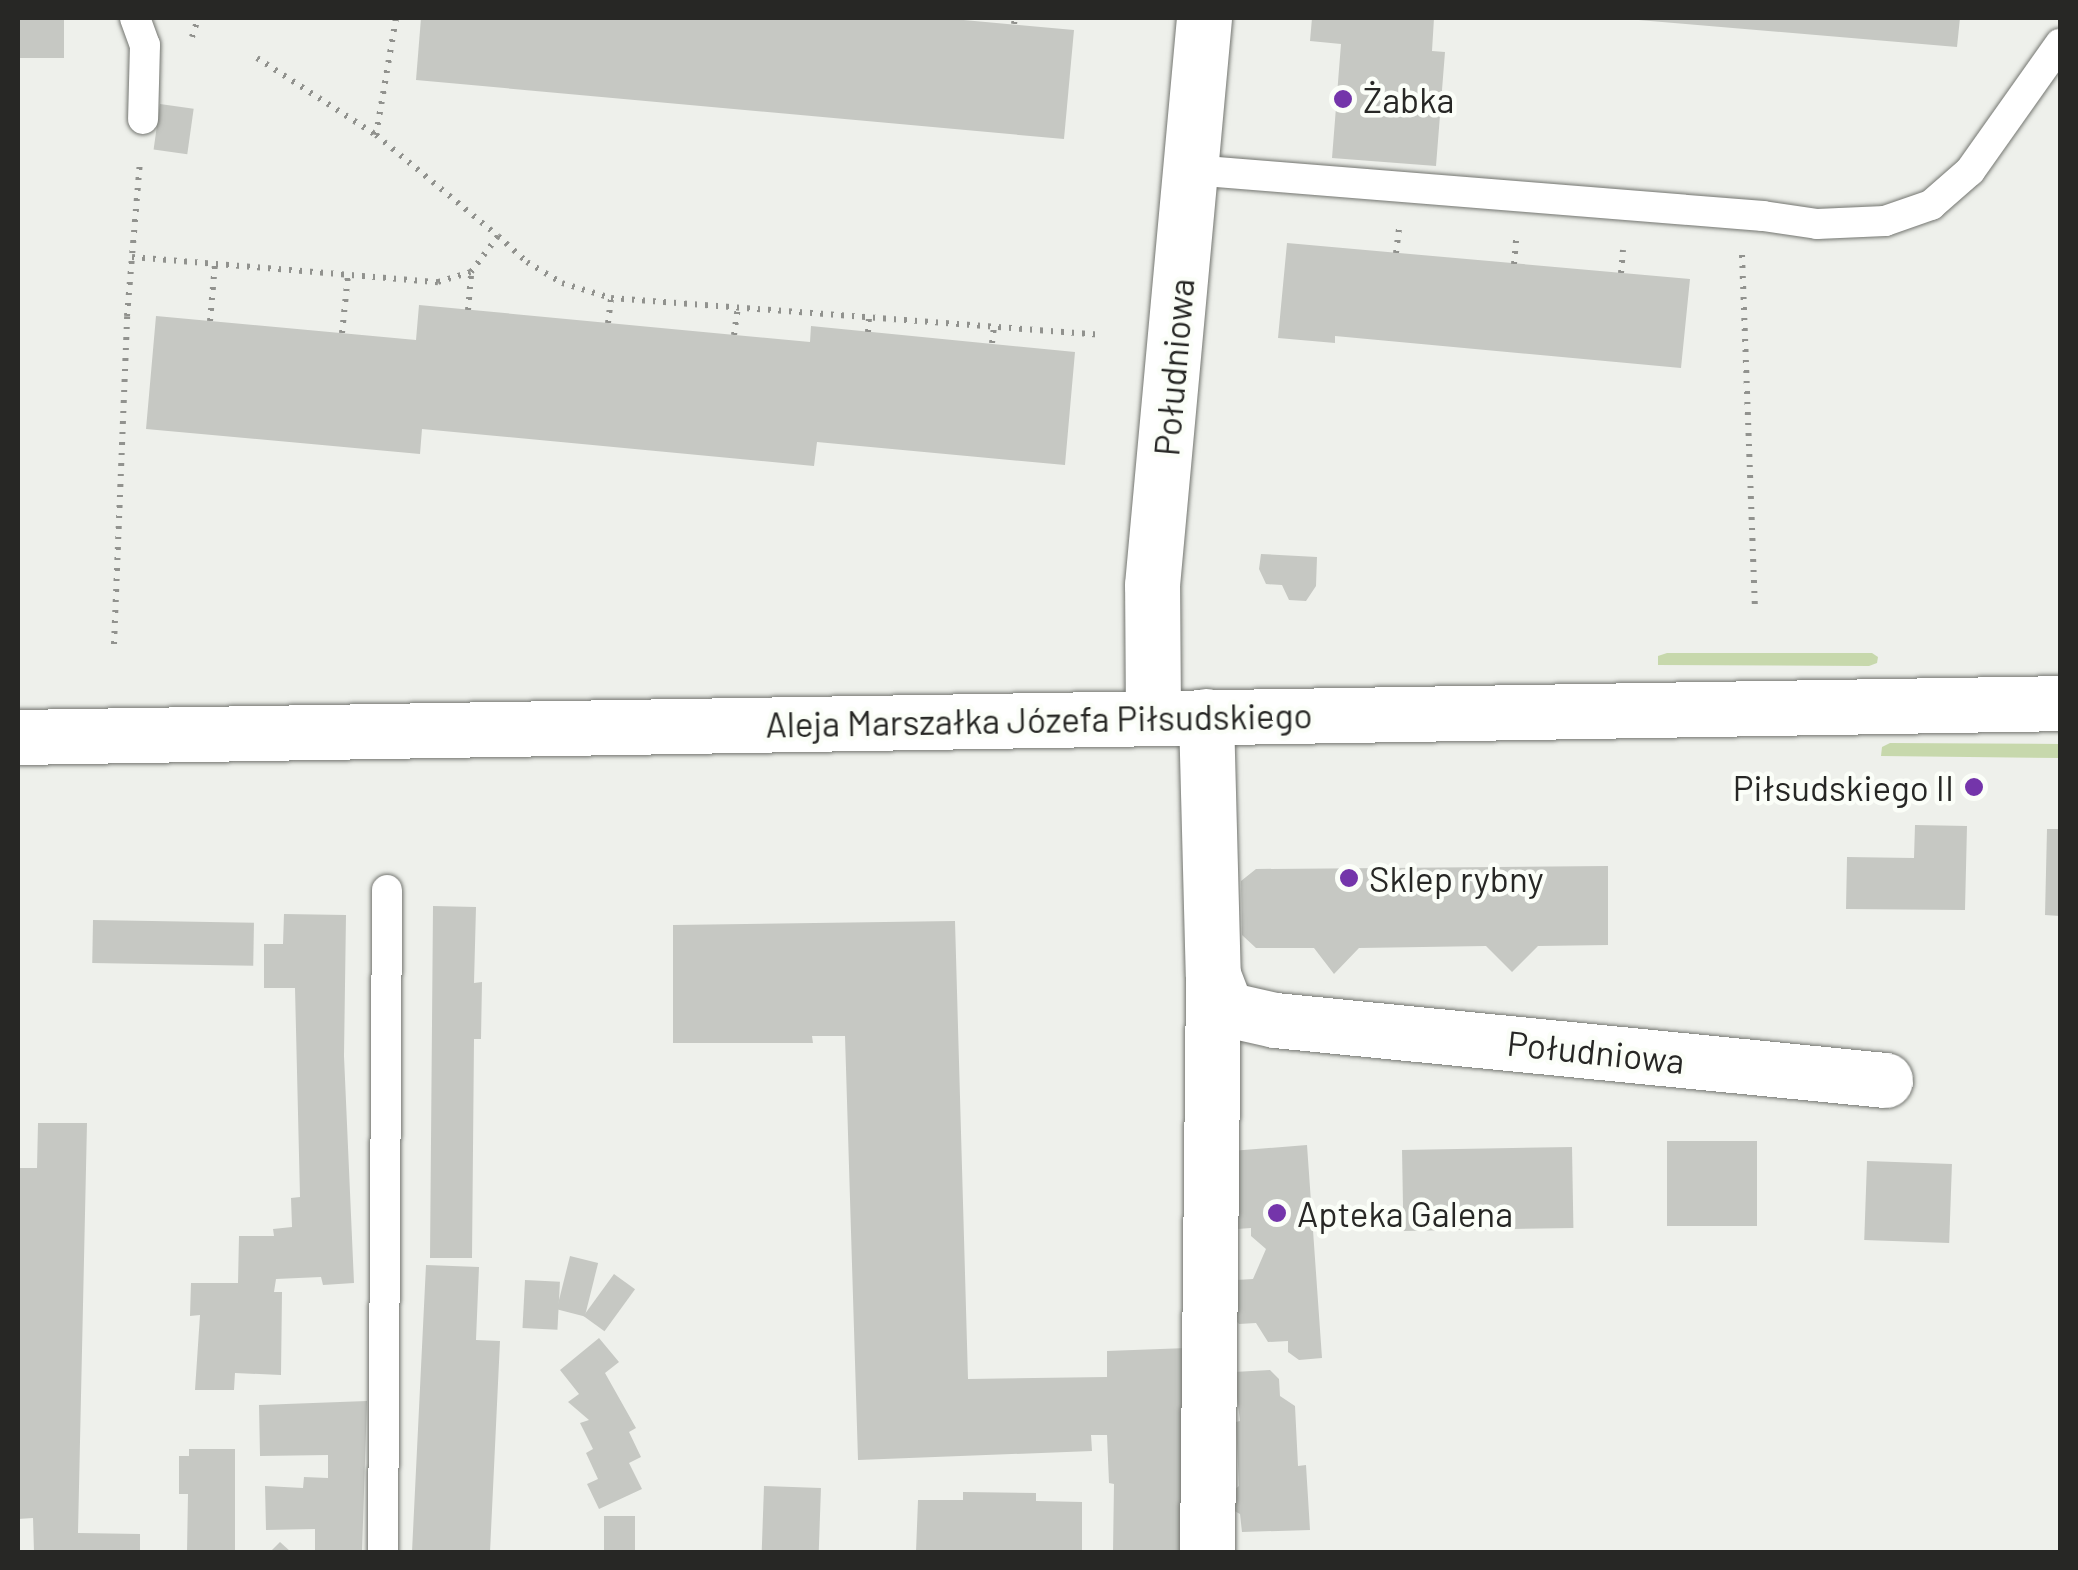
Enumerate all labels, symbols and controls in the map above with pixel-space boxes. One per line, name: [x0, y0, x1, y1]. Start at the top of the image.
place label: Żabka: [1363, 78, 1454, 120]
marker: Żabka: [1332, 88, 1354, 110]
street label: Południowa: [1144, 277, 1202, 457]
street label: Aleja Marszałka Józefa Piłsudskiego: [765, 693, 1313, 745]
place label: Piłsudskiego II: [1733, 766, 1954, 808]
marker: Piłsudskiego II: [1963, 776, 1985, 798]
place label: Sklep rybny: [1369, 857, 1544, 899]
marker: Sklep rybny: [1338, 867, 1360, 889]
street label: Południowa: [1505, 1021, 1687, 1081]
place label: Apteka Galena: [1297, 1192, 1513, 1234]
marker: Apteka Galena: [1266, 1202, 1288, 1224]

